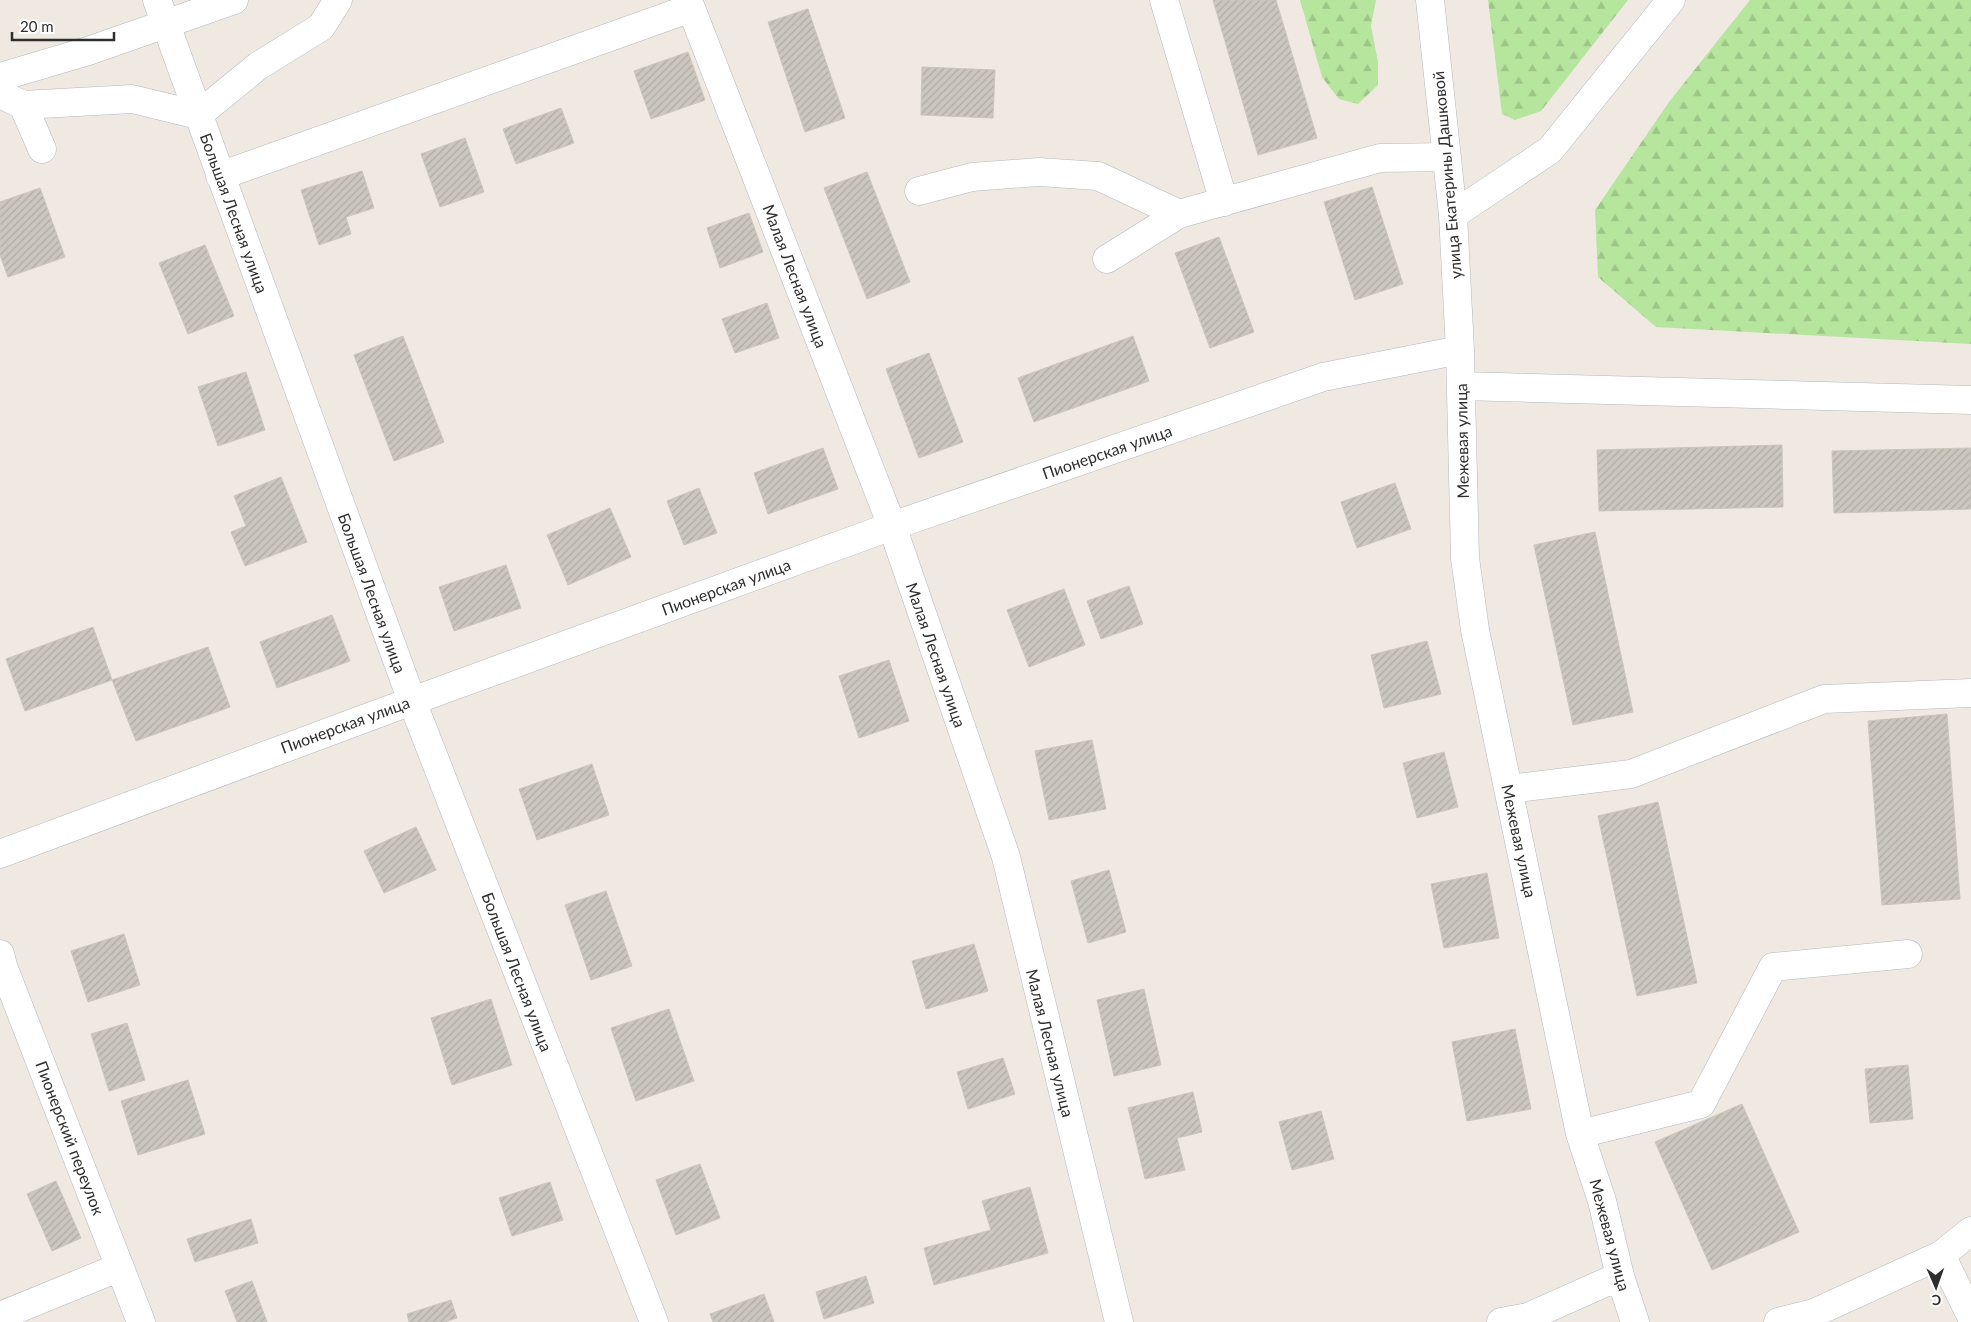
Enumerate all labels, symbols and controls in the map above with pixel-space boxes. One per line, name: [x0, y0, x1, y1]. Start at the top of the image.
scale bar: [12, 10, 115, 42]
text: 20 m: [20, 17, 54, 35]
street label: улица Екатерины Дашковой: [1428, 70, 1465, 280]
street label: Большая Лесная улица: [197, 130, 272, 295]
street label: Малая Лесная улица: [759, 201, 832, 350]
street label: Межевая улица: [1451, 383, 1472, 499]
street label: Пионерская улица: [1039, 420, 1174, 483]
street label: Большая Лесная улица: [335, 510, 410, 675]
street label: Пионерская улица: [659, 554, 793, 619]
street label: Малая Лесная улица: [903, 580, 970, 730]
street label: Пионерская улица: [278, 692, 412, 757]
street label: Межевая улица: [1498, 783, 1541, 899]
street label: Большая Лесная улица: [478, 890, 557, 1054]
street label: Малая Лесная улица: [1023, 967, 1078, 1119]
street label: Пионерский переулок: [32, 1058, 109, 1218]
street label: Межевая улица: [1586, 1177, 1635, 1293]
north arrow: [1911, 1262, 1961, 1312]
text: С: [1931, 1292, 1941, 1309]

